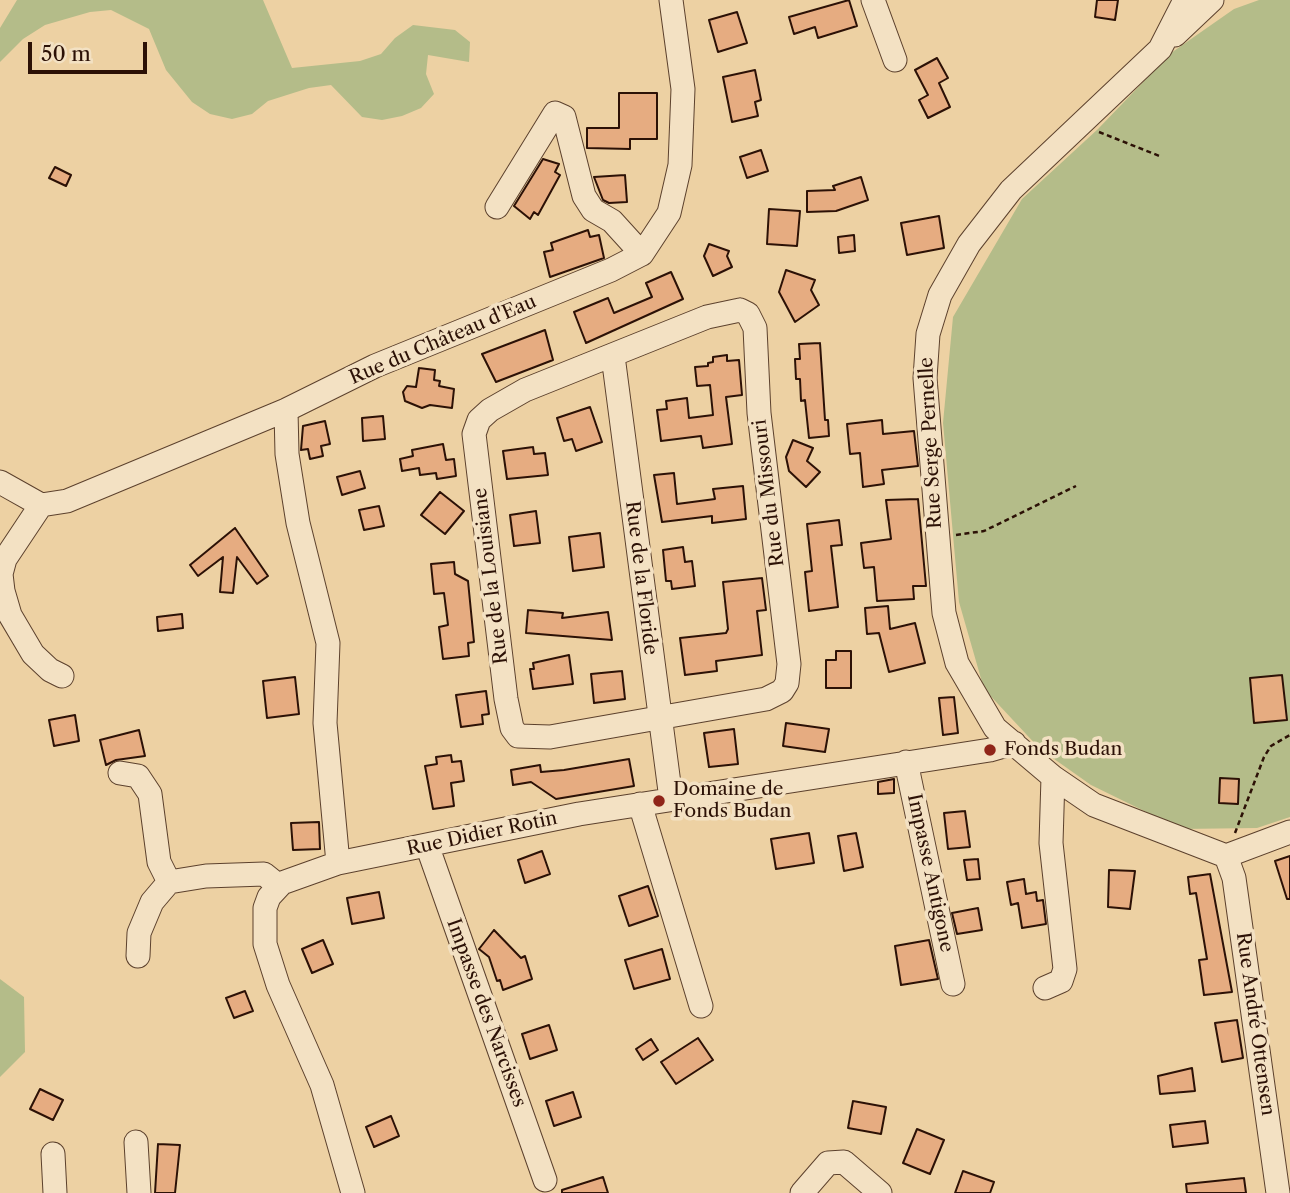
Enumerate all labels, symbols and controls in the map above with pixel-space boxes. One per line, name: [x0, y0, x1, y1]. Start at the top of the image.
scale bar: [32, 28, 150, 72]
text: 50 m: [41, 41, 91, 66]
street label: Rue du Château d'Eau: [346, 290, 540, 390]
street label: Rue Serge Pernelle: [915, 357, 947, 529]
street label: Rue du Missouri: [749, 418, 789, 568]
street label: Rue de la Louisiane: [469, 487, 513, 665]
street label: Rue de la Floride: [620, 500, 662, 656]
place label: Fonds Budan: [1004, 739, 1122, 761]
marker: Fonds Budan: [982, 742, 998, 758]
place label: Domaine de Fonds Budan: [673, 779, 791, 823]
street label: Impasse Antigone: [902, 792, 958, 954]
marker: Domaine de Fonds Budan: [651, 793, 667, 809]
street label: Rue Didier Rotin: [405, 807, 559, 861]
street label: Impasse des Narcisses: [441, 916, 531, 1110]
street label: Rue André Ottensen: [1231, 931, 1279, 1117]

